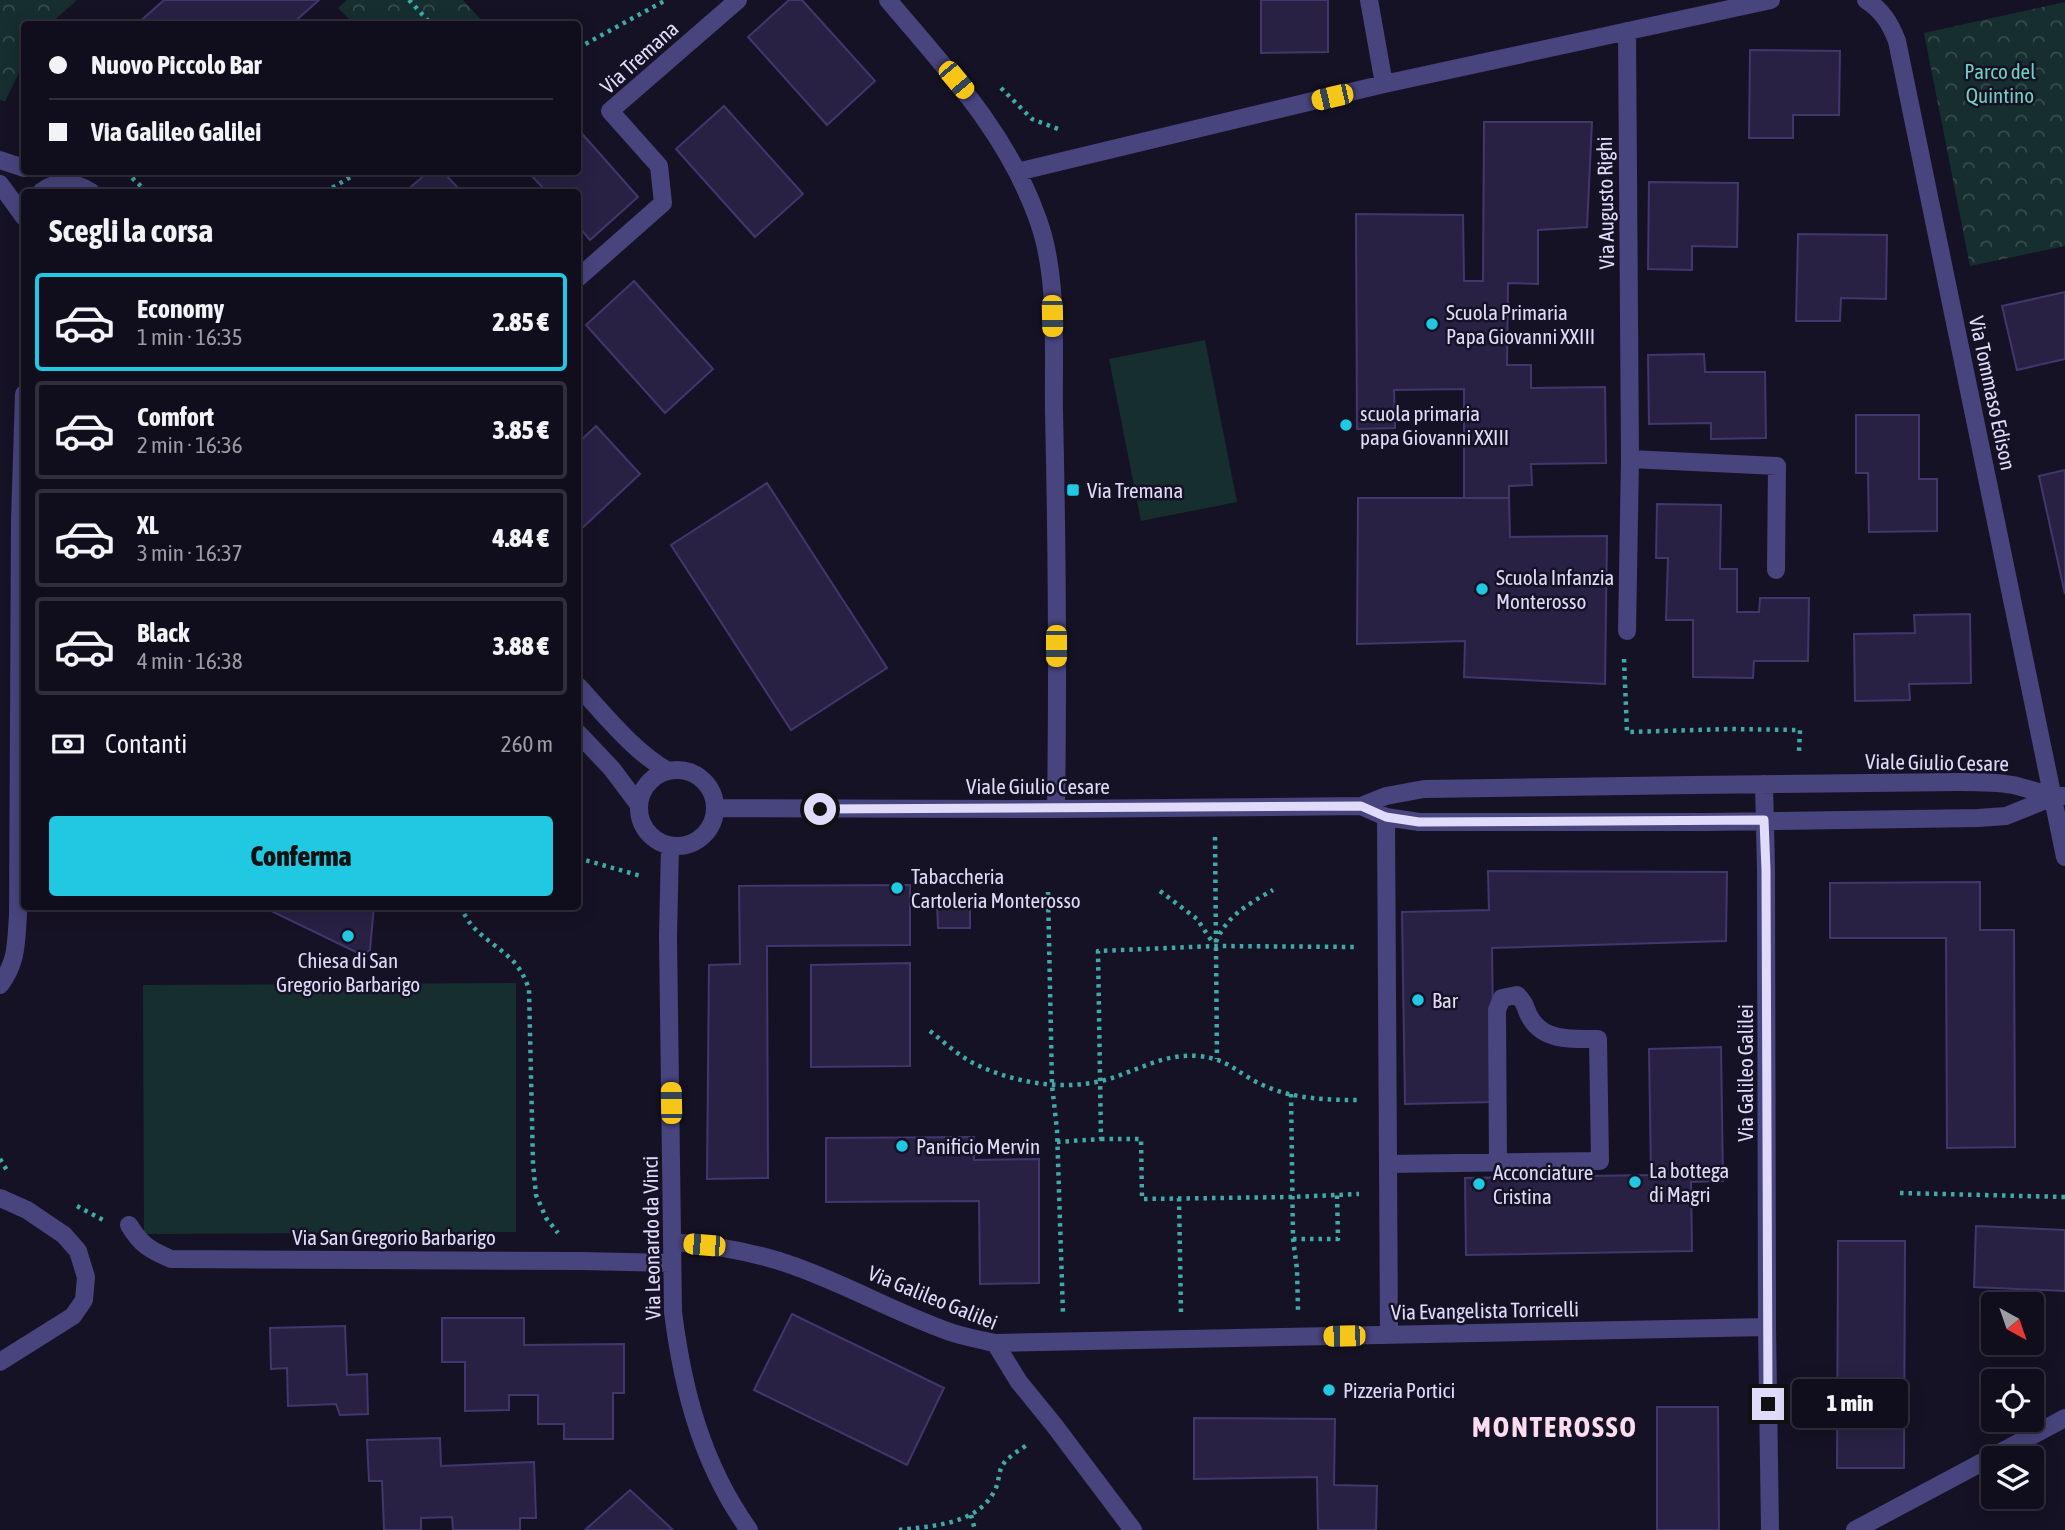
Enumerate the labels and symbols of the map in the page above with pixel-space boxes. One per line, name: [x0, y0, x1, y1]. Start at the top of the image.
street label: Via Tremana: [595, 16, 683, 98]
car: [935, 57, 978, 103]
park label: Parco del Quintino: [1964, 59, 2036, 107]
car: [1310, 82, 1355, 112]
street label: Via Augusto Righi: [1592, 136, 1618, 270]
car: [1042, 295, 1063, 337]
place label: Scuola Primaria Papa Giovanni XXIII: [1446, 300, 1595, 348]
street label: Via Tommaso Edison: [1965, 314, 2021, 472]
marker: Scuola Primaria Papa Giovanni XXIII: [1424, 316, 1440, 332]
place label: scuola primaria papa Giovanni XXIII: [1360, 401, 1509, 449]
marker: scuola primaria papa Giovanni XXIII: [1338, 417, 1354, 433]
place label: Via Tremana: [1087, 478, 1183, 502]
marker: Via Tremana: [1065, 482, 1081, 498]
place label: Scuola Infanzia Monterosso: [1496, 565, 1614, 613]
marker: Scuola Infanzia Monterosso: [1474, 581, 1490, 597]
car: [1046, 625, 1067, 667]
street label: Viale Giulio Cesare: [1865, 749, 2009, 775]
street label: Viale Giulio Cesare: [966, 774, 1110, 798]
route start: [804, 793, 836, 825]
place label: Tabaccheria Cartoleria Monterosso: [911, 864, 1081, 912]
marker: Tabaccheria Cartoleria Monterosso: [889, 880, 905, 896]
marker: Chiesa di San Gregorio Barbarigo: [340, 928, 356, 944]
place label: Chiesa di San Gregorio Barbarigo: [276, 948, 420, 996]
place label: Bar: [1432, 988, 1459, 1012]
marker: Bar: [1410, 992, 1426, 1008]
street label: Via Galileo Galilei: [1733, 1004, 1757, 1142]
car: [661, 1082, 682, 1124]
place label: Panificio Mervin: [916, 1134, 1040, 1158]
marker: Panificio Mervin: [894, 1138, 910, 1154]
street label: Via Leonardo da Vinci: [638, 1156, 664, 1320]
place label: La bottega di Magri: [1649, 1158, 1729, 1206]
place label: Acconciature Cristina: [1493, 1160, 1593, 1208]
marker: La bottega di Magri: [1627, 1174, 1643, 1190]
marker: Acconciature Cristina: [1471, 1176, 1487, 1192]
street label: Via San Gregorio Barbarigo: [292, 1225, 496, 1249]
car: [683, 1233, 726, 1257]
street label: Via Galileo Galilei: [865, 1260, 1001, 1334]
north arrow: [1981, 1292, 2044, 1354]
street label: Via Evangelista Torricelli: [1391, 1296, 1579, 1324]
car: [1323, 1325, 1366, 1347]
place label: Pizzeria Portici: [1343, 1378, 1455, 1402]
callout: 1 min: [1792, 1380, 1908, 1428]
marker: Pizzeria Portici: [1321, 1382, 1337, 1398]
route end: [1752, 1388, 1784, 1420]
district label: MONTEROSSO: [1472, 1411, 1638, 1443]

